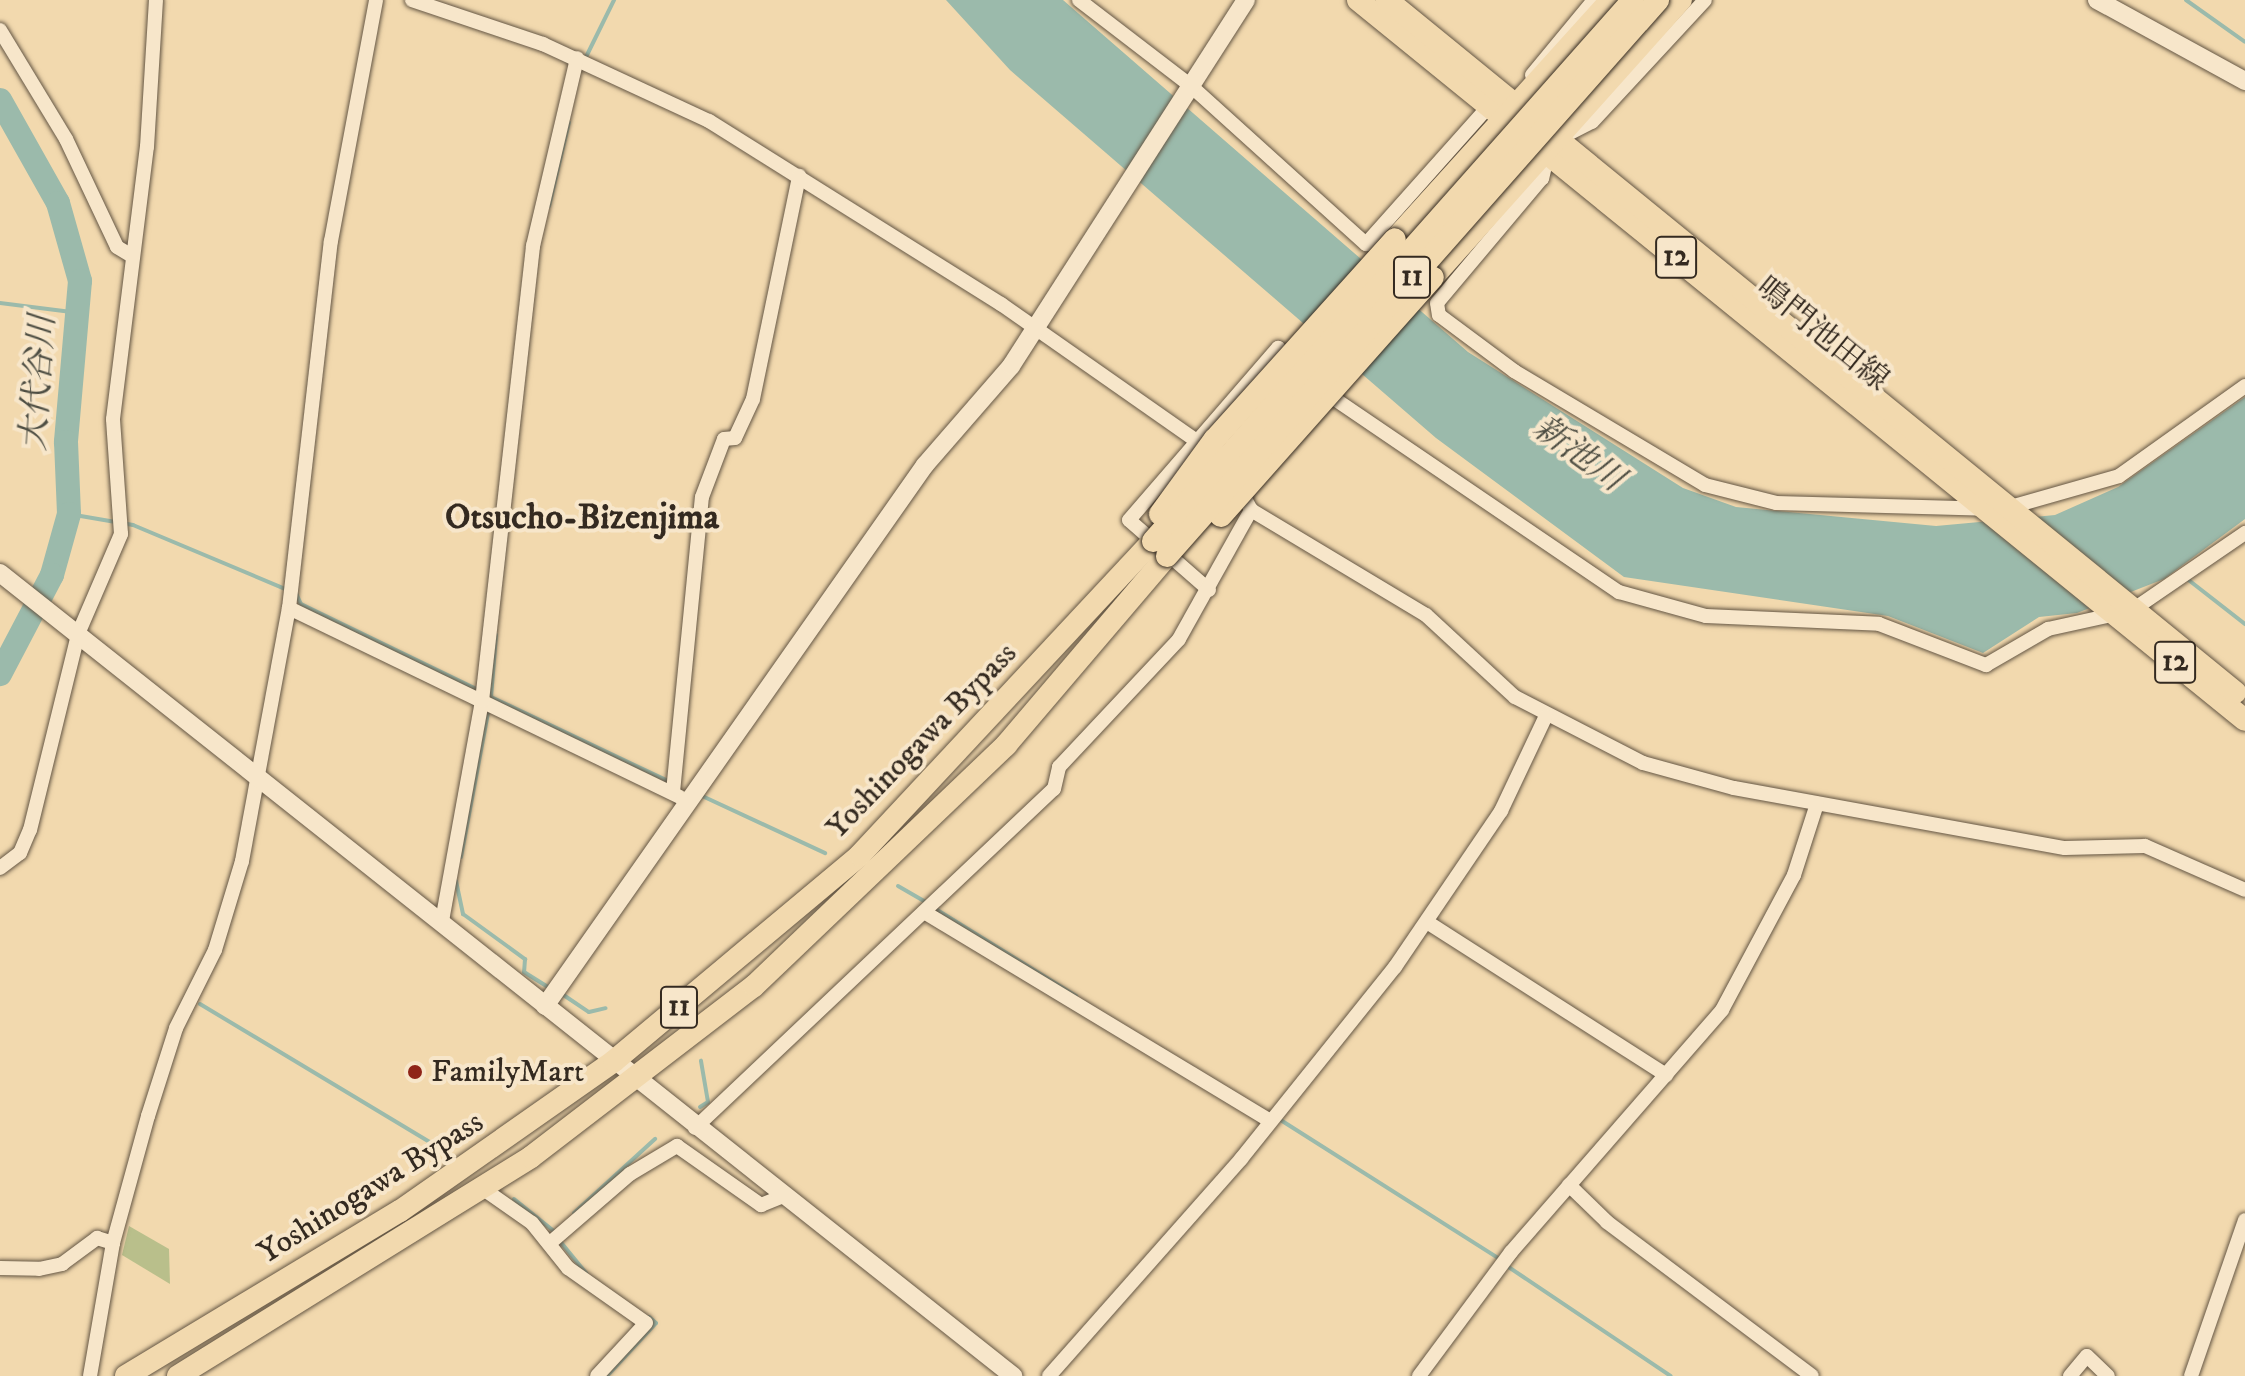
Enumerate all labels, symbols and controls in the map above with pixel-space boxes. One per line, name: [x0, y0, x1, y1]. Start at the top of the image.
road number: 12: [1654, 231, 1698, 283]
road number: 11: [1392, 251, 1432, 303]
street label: 鳴門池田線: [1748, 270, 1896, 400]
water label: 大代谷川: [14, 314, 64, 452]
water label: 新池川: [1525, 408, 1631, 500]
district label: Otsucho-Bizenjima: [445, 496, 719, 540]
street label: Yoshinogawa Bypass: [819, 635, 1025, 847]
road number: 12: [2153, 636, 2197, 688]
road number: 11: [659, 981, 699, 1033]
place label: FamilyMart: [431, 1053, 584, 1091]
marker: FamilyMart: [406, 1063, 424, 1081]
street label: Yoshinogawa Bypass: [251, 1103, 491, 1273]

